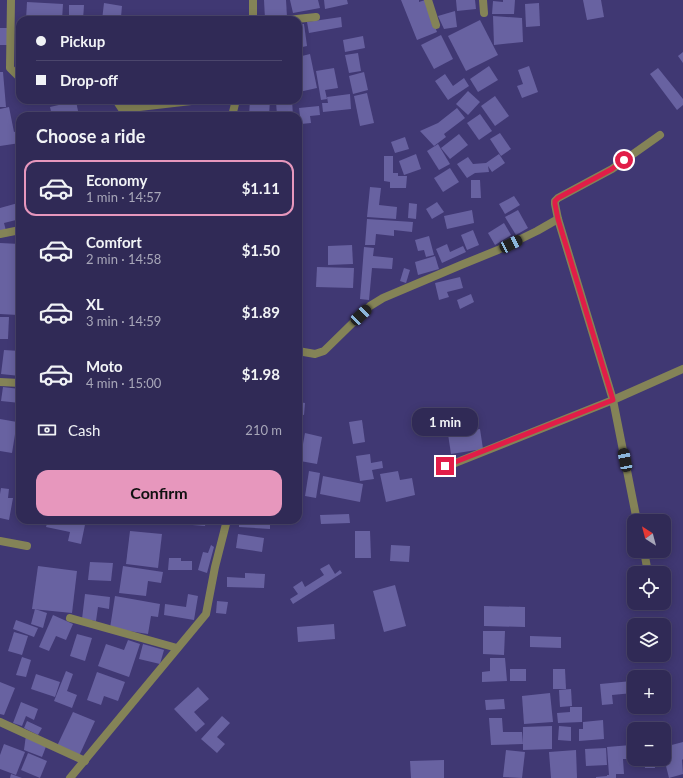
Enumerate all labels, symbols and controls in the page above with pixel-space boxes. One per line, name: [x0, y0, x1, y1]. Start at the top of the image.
text: Pickup: [60, 32, 105, 50]
text: Drop-off: [60, 71, 118, 89]
text: Choose a ride: [36, 125, 145, 147]
route start: [615, 151, 633, 169]
icon: car: [38, 170, 74, 206]
text: Economy: [86, 171, 147, 189]
text: $1.11: [242, 179, 280, 197]
text: 1 min · 14:57: [86, 189, 161, 205]
icon: car: [38, 232, 74, 268]
text: Comfort: [86, 233, 142, 251]
car: [498, 233, 524, 255]
text: $1.50: [242, 241, 280, 259]
text: 2 min · 14:58: [86, 251, 161, 267]
icon: car: [38, 294, 74, 330]
text: XL: [86, 295, 104, 313]
car: [348, 302, 374, 328]
text: $1.89: [242, 303, 280, 321]
text: 3 min · 14:59: [86, 313, 161, 329]
icon: car: [38, 356, 74, 392]
text: Moto: [86, 357, 123, 375]
text: $1.98: [242, 365, 280, 383]
text: 4 min · 15:00: [86, 375, 161, 391]
callout: 1 min: [412, 408, 478, 436]
text: 1 min: [429, 414, 461, 430]
icon: cash: [36, 419, 58, 441]
text: Cash: [68, 421, 100, 439]
text: 210 m: [245, 422, 282, 438]
car: [617, 447, 633, 473]
route end: [436, 457, 454, 475]
button: Confirm: [36, 470, 282, 516]
north arrow: [627, 514, 671, 558]
map controls: [627, 514, 671, 766]
button: locate: [627, 566, 671, 610]
button: layers: [627, 618, 671, 662]
button: +: [627, 670, 671, 714]
button: −: [627, 722, 671, 766]

